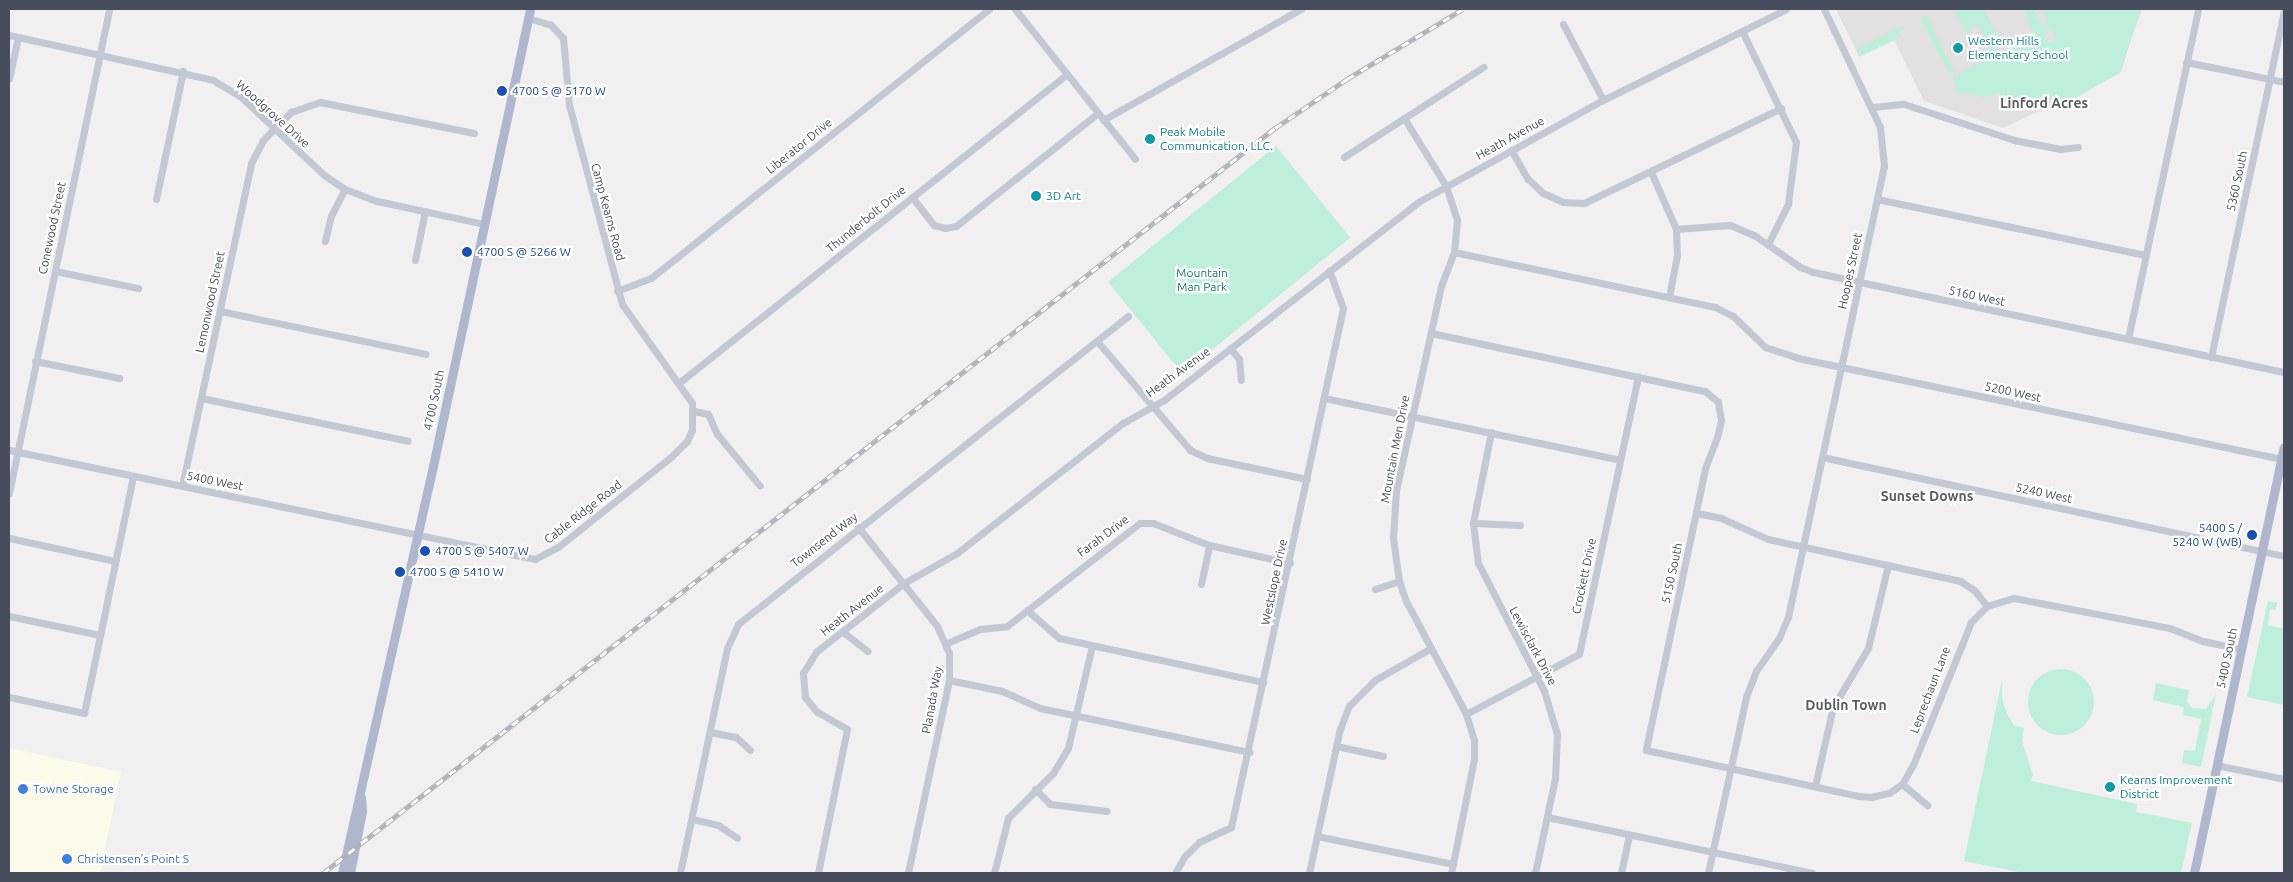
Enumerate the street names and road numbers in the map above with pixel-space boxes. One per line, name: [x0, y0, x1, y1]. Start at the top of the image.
street label: Woodgrove Drive: [233, 77, 313, 151]
street label: Heath Avenue: [1473, 113, 1547, 163]
street label: Liberator Drive: [763, 115, 835, 177]
street label: 5360 South: [2224, 149, 2250, 213]
street label: Camp Kearns Road: [588, 162, 628, 262]
street label: Conewood Street: [35, 180, 69, 276]
street label: Thunderbolt Drive: [823, 182, 909, 256]
street label: Hoopes Street: [1835, 232, 1865, 310]
street label: Lemonwood Street: [192, 250, 228, 354]
street label: 5160 West: [1947, 283, 2007, 309]
street label: Heath Avenue: [1143, 344, 1213, 400]
street label: 4700 South: [421, 368, 447, 432]
street label: 5200 West: [1983, 379, 2043, 405]
street label: Mountain Men Drive: [1377, 394, 1413, 504]
street label: 5400 West: [186, 468, 244, 494]
street label: Cable Ridge Road: [541, 477, 625, 547]
street label: 5240 West: [2014, 480, 2074, 506]
street label: Townsend Way: [788, 510, 860, 570]
street label: Farah Drive: [1074, 512, 1132, 560]
street label: Crockett Drive: [1569, 537, 1599, 615]
street label: Westslope Drive: [1258, 538, 1290, 626]
street label: 5150 South: [1659, 541, 1685, 605]
street label: Heath Avenue: [818, 581, 886, 639]
street label: Lewisclark Drive: [1506, 604, 1560, 688]
street label: 5400 South: [2214, 626, 2240, 690]
street label: Leprechaun Lane: [1907, 645, 1953, 735]
street label: Planada Way: [919, 665, 945, 735]

